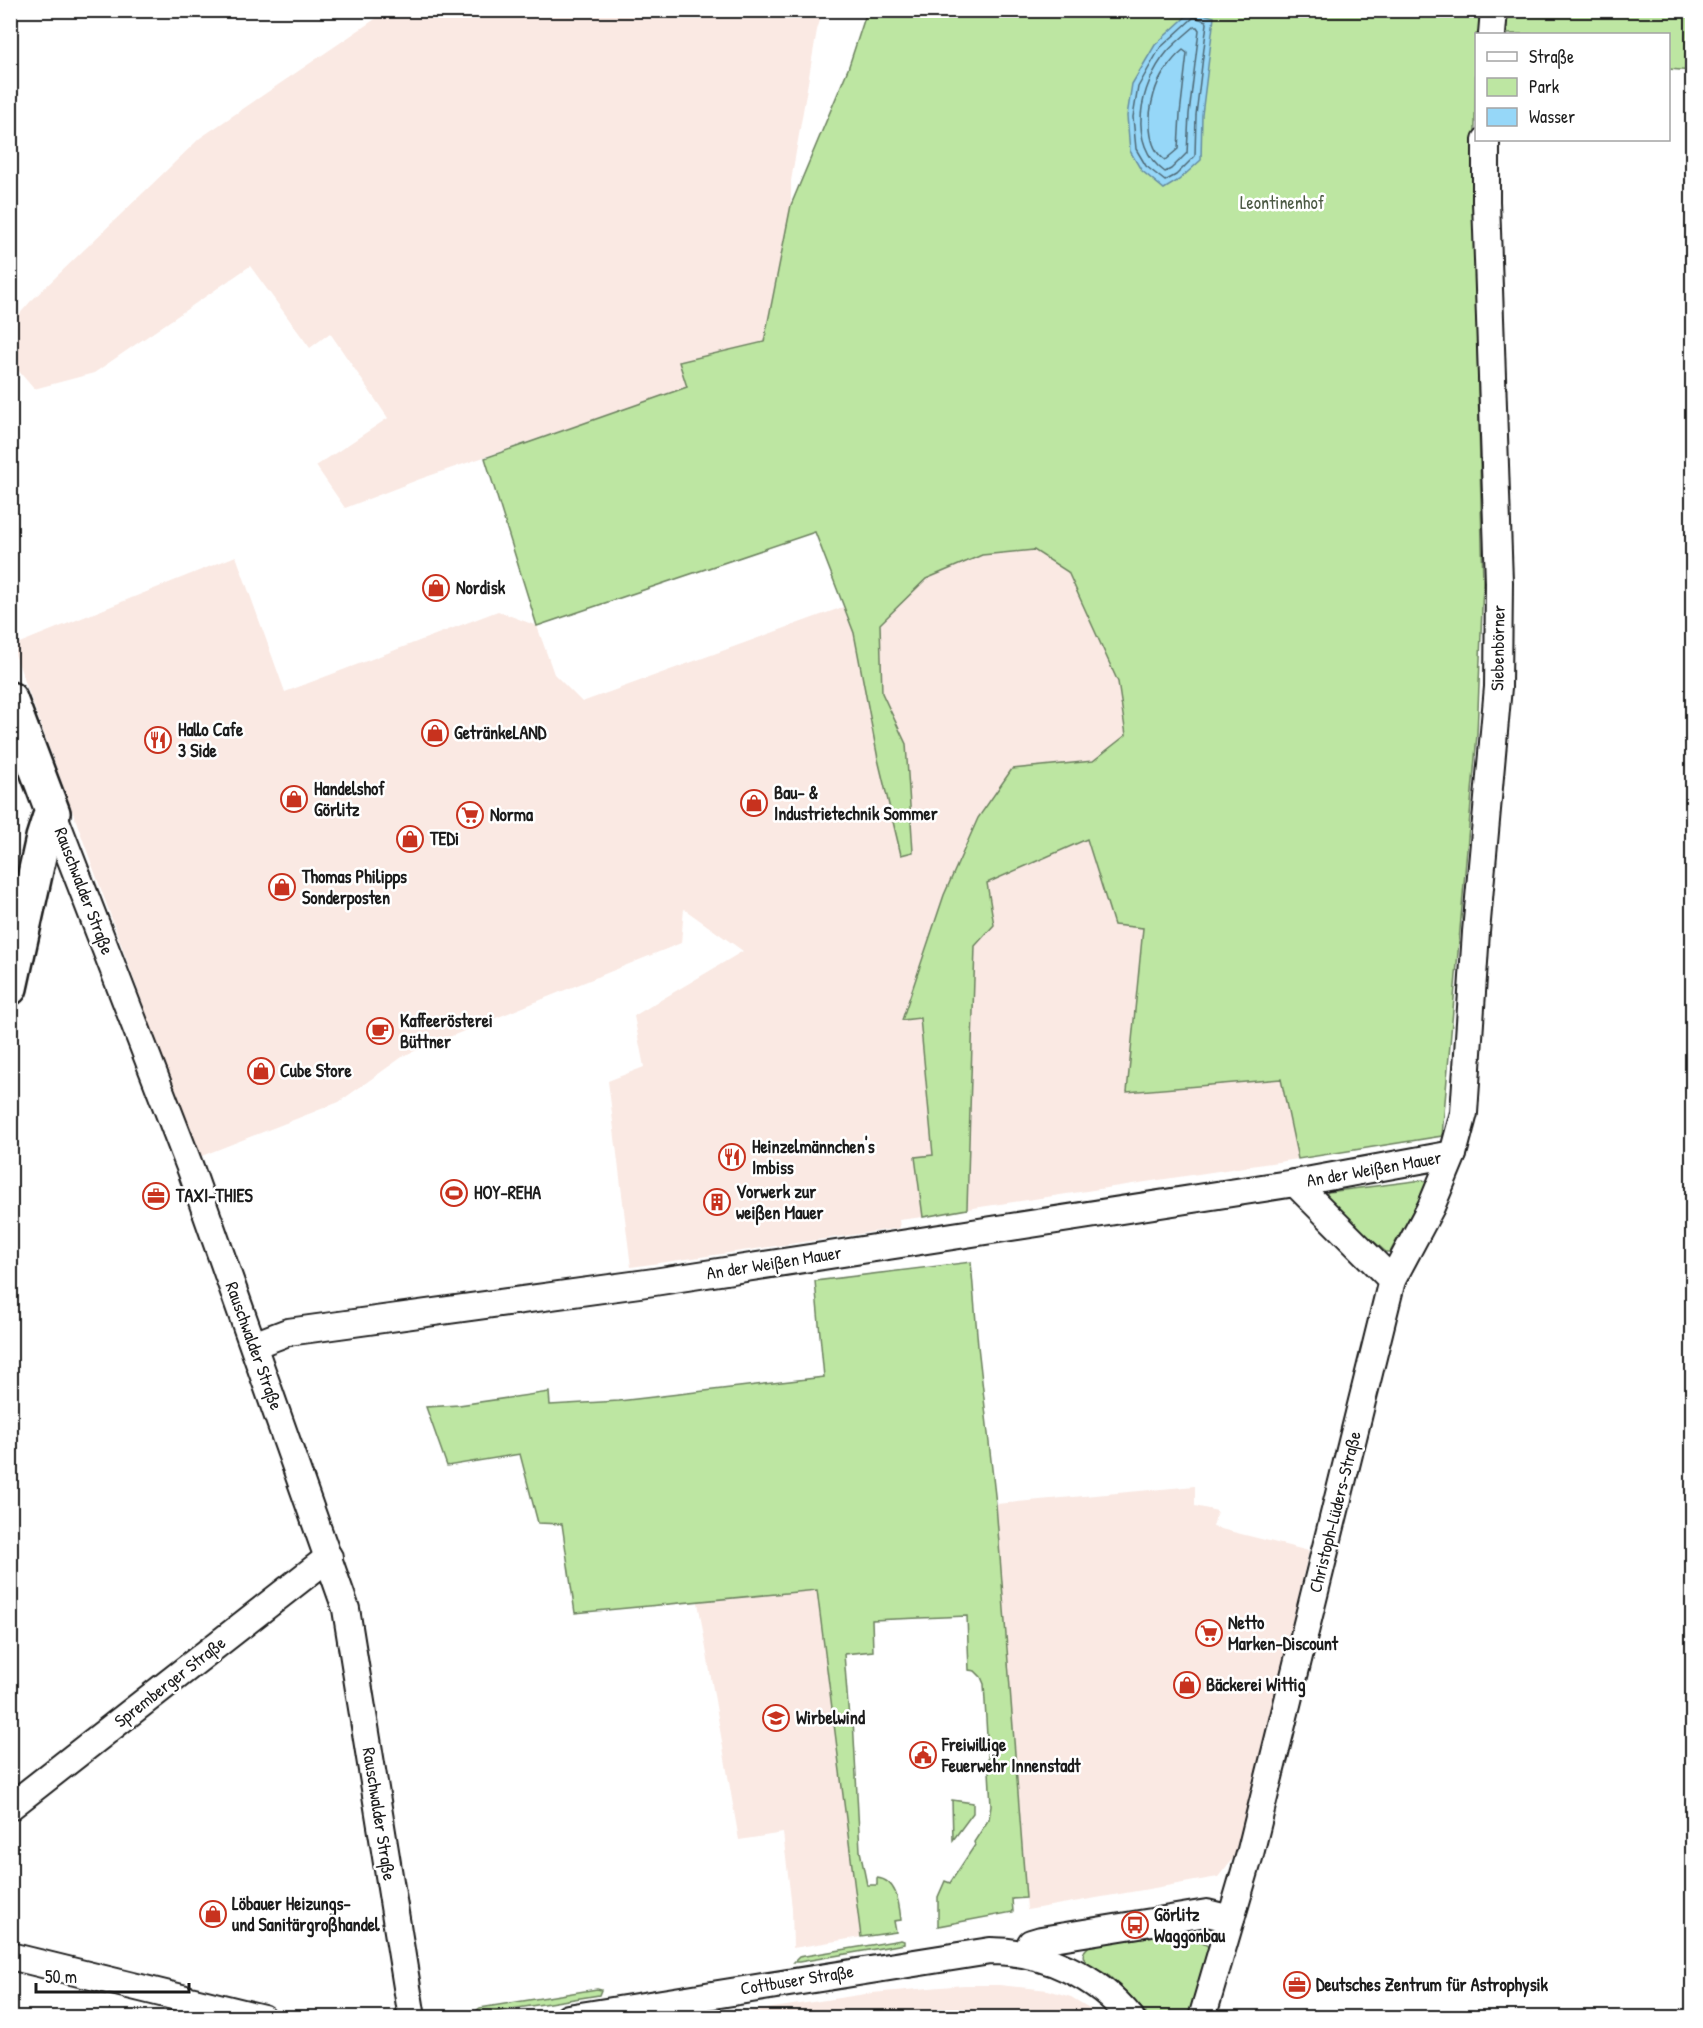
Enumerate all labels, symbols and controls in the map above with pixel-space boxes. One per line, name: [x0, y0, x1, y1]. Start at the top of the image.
legend: [1475, 33, 1670, 141]
text: Straße: [1529, 44, 1574, 69]
text: Park: [1529, 74, 1560, 99]
text: Wasser: [1529, 104, 1575, 129]
park label: Leontinenhof: [1240, 190, 1325, 215]
shop icon: Nordisk: [421, 573, 451, 603]
place label: Nordisk: [456, 575, 506, 600]
street label: Siebenbörner: [1484, 605, 1511, 691]
place label: Hallo Cafe 3 Side: [178, 717, 244, 763]
shop icon: GetränkeLAND: [420, 718, 450, 748]
place label: GetränkeLAND: [454, 720, 547, 745]
restaurant icon: Hallo Cafe 3 Side: [143, 725, 173, 755]
place label: Handelshof Görlitz: [314, 776, 385, 822]
place label: Bau- & Industrietechnik Sommer: [774, 780, 938, 826]
shop icon: Handelshof Görlitz: [279, 784, 309, 814]
shop icon: Bau- & Industrietechnik Sommer: [739, 788, 769, 818]
supermarket icon: Norma: [455, 800, 485, 830]
place label: Norma: [490, 802, 534, 827]
street label: Rauschwalder Straße: [49, 824, 120, 958]
shop icon: TEDi: [395, 824, 425, 854]
place label: TEDi: [429, 826, 459, 851]
place label: Thomas Philipps Sonderposten: [301, 864, 407, 911]
shop icon: Thomas Philipps Sonderposten: [267, 872, 297, 902]
place label: Kaffeerösterei Büttner: [400, 1008, 493, 1054]
cafe icon: Kaffeerösterei Büttner: [365, 1016, 395, 1046]
shop icon: Cube Store: [246, 1056, 276, 1086]
place label: Cube Store: [280, 1058, 352, 1083]
place label: Heinzelmännchen's Imbiss: [752, 1134, 875, 1180]
restaurant icon: Heinzelmännchen's Imbiss: [717, 1142, 747, 1172]
street label: An der Weißen Mauer: [1304, 1144, 1443, 1193]
sports icon: HOY-REHA: [439, 1178, 469, 1208]
place label: Vorwerk zur weißen Mauer: [736, 1179, 824, 1226]
place label: HOY-REHA: [474, 1180, 541, 1205]
office icon: TAXI-THIES: [141, 1181, 171, 1211]
place label: TAXI-THIES: [175, 1183, 254, 1208]
building icon: Vorwerk zur weißen Mauer: [702, 1187, 732, 1217]
street label: An der Weißen Mauer: [704, 1239, 843, 1286]
street label: Rauschwalder Straße: [220, 1278, 289, 1413]
street label: Christoph-Lüders-Straße: [1302, 1428, 1367, 1595]
place label: Netto Marken-Discount: [1228, 1610, 1339, 1656]
supermarket icon: Netto Marken-Discount: [1194, 1618, 1224, 1648]
street label: Spremberger Straße: [109, 1630, 231, 1733]
shop icon: Bäckerei Wittig: [1172, 1670, 1202, 1700]
place label: Bäckerei Wittig: [1206, 1672, 1306, 1698]
school or university icon: Wirbelwind: [761, 1703, 791, 1733]
place label: Wirbelwind: [796, 1705, 865, 1730]
place label: Freiwillige Feuerwehr Innenstadt: [941, 1732, 1081, 1778]
public building icon: Freiwillige Feuerwehr Innenstadt: [908, 1740, 938, 1770]
street label: Rauschwalder Straße: [357, 1746, 402, 1882]
place label: Löbauer Heizungs- und Sanitärgroßhandel: [232, 1891, 381, 1938]
shop icon: Löbauer Heizungs- und Sanitärgroßhandel: [198, 1899, 228, 1929]
place label: Görlitz Waggonbau: [1154, 1902, 1226, 1949]
bus stop icon: Görlitz Waggonbau: [1120, 1910, 1150, 1940]
scale bar: [36, 1956, 189, 1994]
street label: Cottbuser Straße: [738, 1958, 855, 2001]
text: 50 m: [45, 1964, 77, 1989]
office icon: Deutsches Zentrum für Astrophysik: [1282, 1970, 1312, 2000]
place label: Deutsches Zentrum für Astrophysik: [1316, 1972, 1549, 1998]

